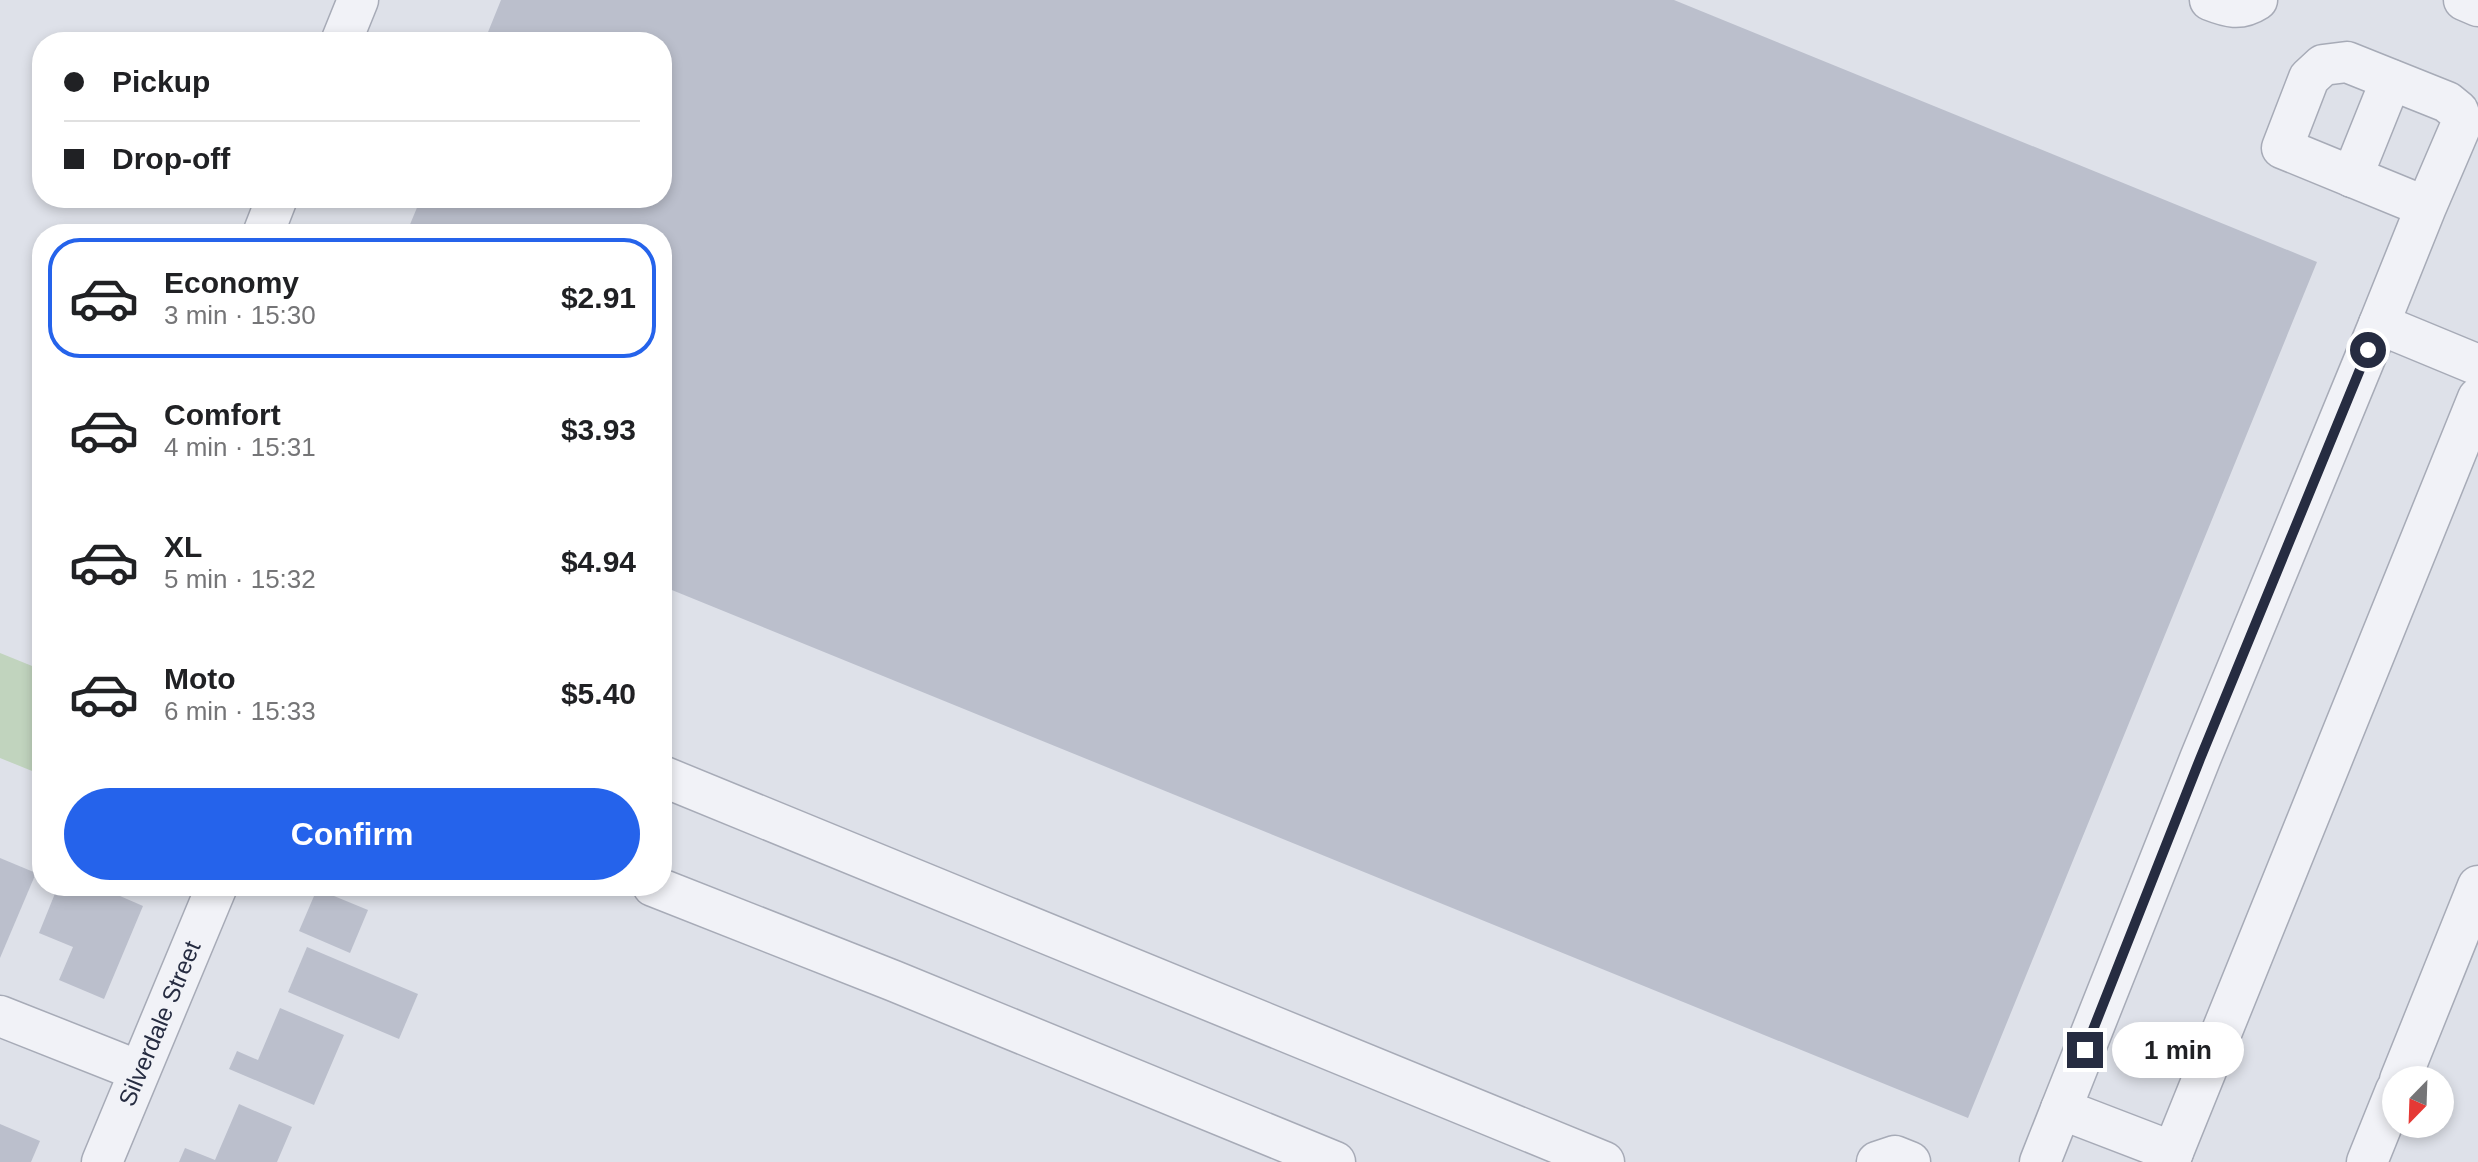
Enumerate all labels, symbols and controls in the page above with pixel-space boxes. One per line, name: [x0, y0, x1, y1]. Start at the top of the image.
text: Pickup: [112, 65, 210, 98]
text: Drop-off: [112, 142, 230, 175]
icon: car: [68, 262, 140, 334]
text: Economy: [164, 266, 299, 299]
text: $2.91: [561, 281, 636, 314]
text: 3 min · 15:30: [164, 300, 316, 330]
route start: [2350, 332, 2386, 368]
icon: car: [68, 394, 140, 466]
text: Comfort: [164, 398, 281, 431]
text: $3.93: [561, 413, 636, 446]
text: 4 min · 15:31: [164, 432, 316, 462]
icon: car: [68, 526, 140, 598]
text: XL: [164, 530, 202, 563]
text: $4.94: [561, 545, 636, 578]
text: 5 min · 15:32: [164, 564, 316, 594]
icon: car: [68, 658, 140, 730]
text: Moto: [164, 662, 236, 695]
text: $5.40: [561, 677, 636, 710]
text: 6 min · 15:33: [164, 696, 316, 726]
button: Confirm: [64, 788, 640, 880]
street label: Silverdale Street: [113, 937, 206, 1110]
callout: 1 min: [2113, 1022, 2245, 1078]
route end: [2067, 1032, 2103, 1068]
text: 1 min: [2144, 1035, 2212, 1065]
north arrow: [2382, 1066, 2454, 1138]
map controls: [2382, 1066, 2454, 1138]

